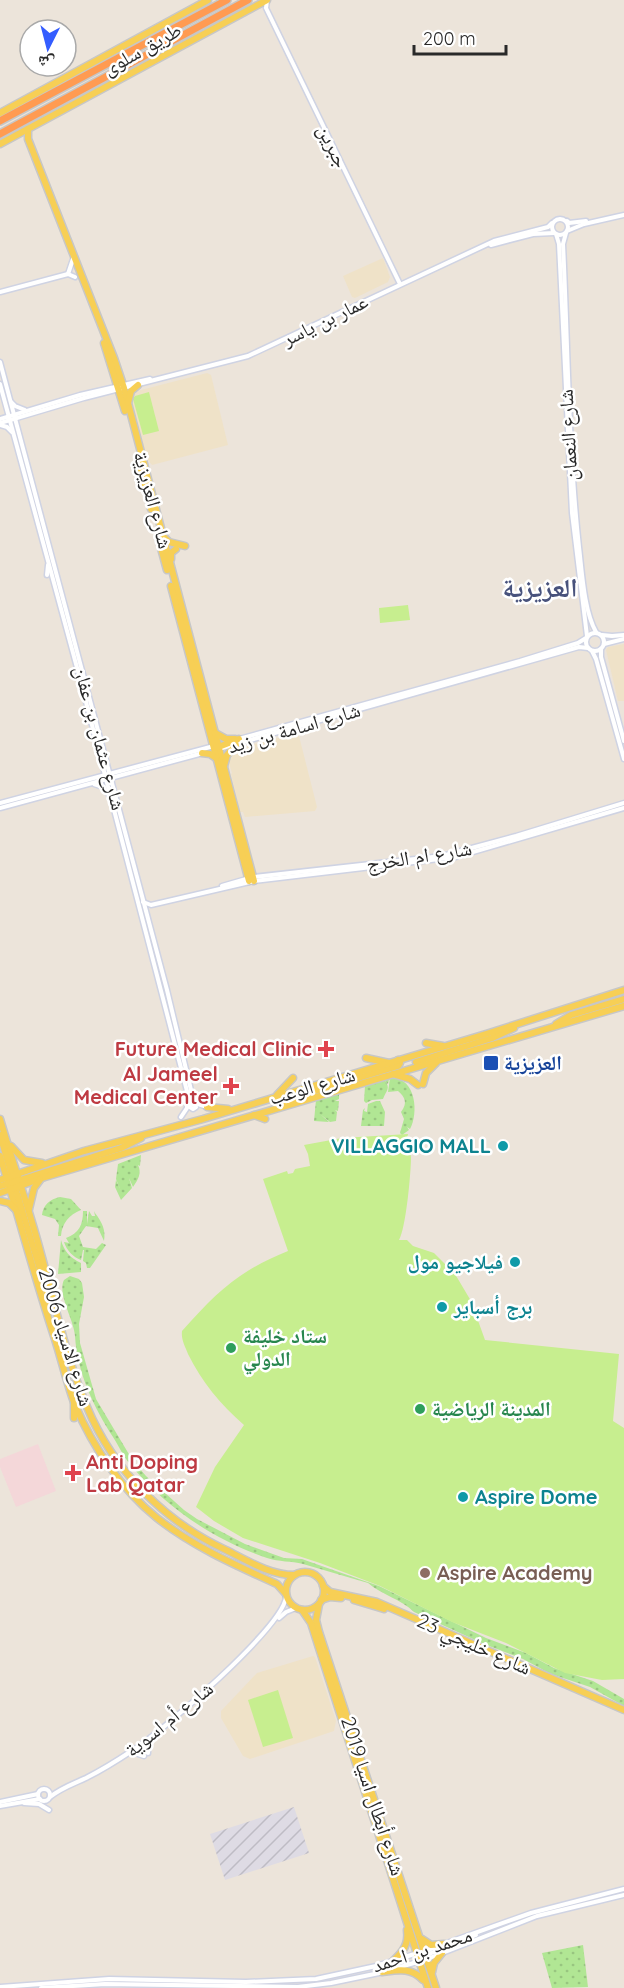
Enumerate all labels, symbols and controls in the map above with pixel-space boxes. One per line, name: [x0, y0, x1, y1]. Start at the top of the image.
street label: طريق سلوى: [98, 17, 186, 80]
north arrow: [18, 18, 78, 78]
scale bar: [414, 18, 506, 56]
text: 200 m: [423, 27, 476, 50]
text: ش: [37, 52, 56, 74]
street label: جبرين: [312, 120, 355, 172]
street label: عمار بن ياسر: [277, 288, 372, 351]
street label: شارع النعمان: [553, 389, 583, 481]
street label: شارع العزيزية: [128, 448, 178, 552]
district label: العزيزية: [502, 571, 578, 604]
street label: شارع عثمان بن عفان: [68, 663, 132, 813]
street label: شارع اسامة بن زيد: [225, 697, 363, 759]
street label: شارع ام الخرج: [364, 835, 474, 878]
place label: Future Medical Clinic: [115, 1036, 312, 1061]
marker: Future Medical Clinic: [317, 1040, 335, 1058]
place label: العزيزية: [504, 1050, 562, 1075]
marker: العزيزية: [482, 1054, 500, 1072]
place label: Al Jameel Medical Center: [74, 1061, 218, 1109]
street label: شارع الوعب: [266, 1061, 358, 1111]
marker: Al Jameel Medical Center: [222, 1077, 240, 1095]
place label: VILLAGGIO MALL: [331, 1133, 491, 1158]
marker: VILLAGGIO MALL: [496, 1139, 510, 1153]
place label: فيلاجيو مول: [408, 1249, 503, 1274]
marker: فيلاجيو مول: [508, 1255, 522, 1269]
street label: شارع الاسياد 2006: [33, 1265, 99, 1409]
place label: برج أسباير: [453, 1294, 532, 1320]
marker: برج أسباير: [435, 1300, 449, 1314]
place label: ستاد خليفة الدولي: [243, 1323, 327, 1375]
marker: ستاد خليفة الدولي: [224, 1341, 238, 1355]
place label: المدينة الرياضية: [432, 1396, 551, 1421]
marker: المدينة الرياضية: [413, 1402, 427, 1416]
place label: Anti Doping Lab Qatar: [86, 1449, 198, 1497]
marker: Anti Doping Lab Qatar: [64, 1464, 82, 1482]
place label: Aspire Dome: [475, 1484, 598, 1509]
marker: Aspire Dome: [456, 1490, 470, 1504]
place label: Aspire Academy: [437, 1560, 593, 1585]
marker: Aspire Academy: [418, 1566, 432, 1580]
street label: شارع خليجي 23: [412, 1607, 535, 1684]
street label: شارع أم اسوية: [119, 1675, 219, 1763]
street label: شارع أبطال اسيا 2019: [335, 1713, 411, 1879]
street label: محمد بن احمد: [369, 1922, 475, 1977]

